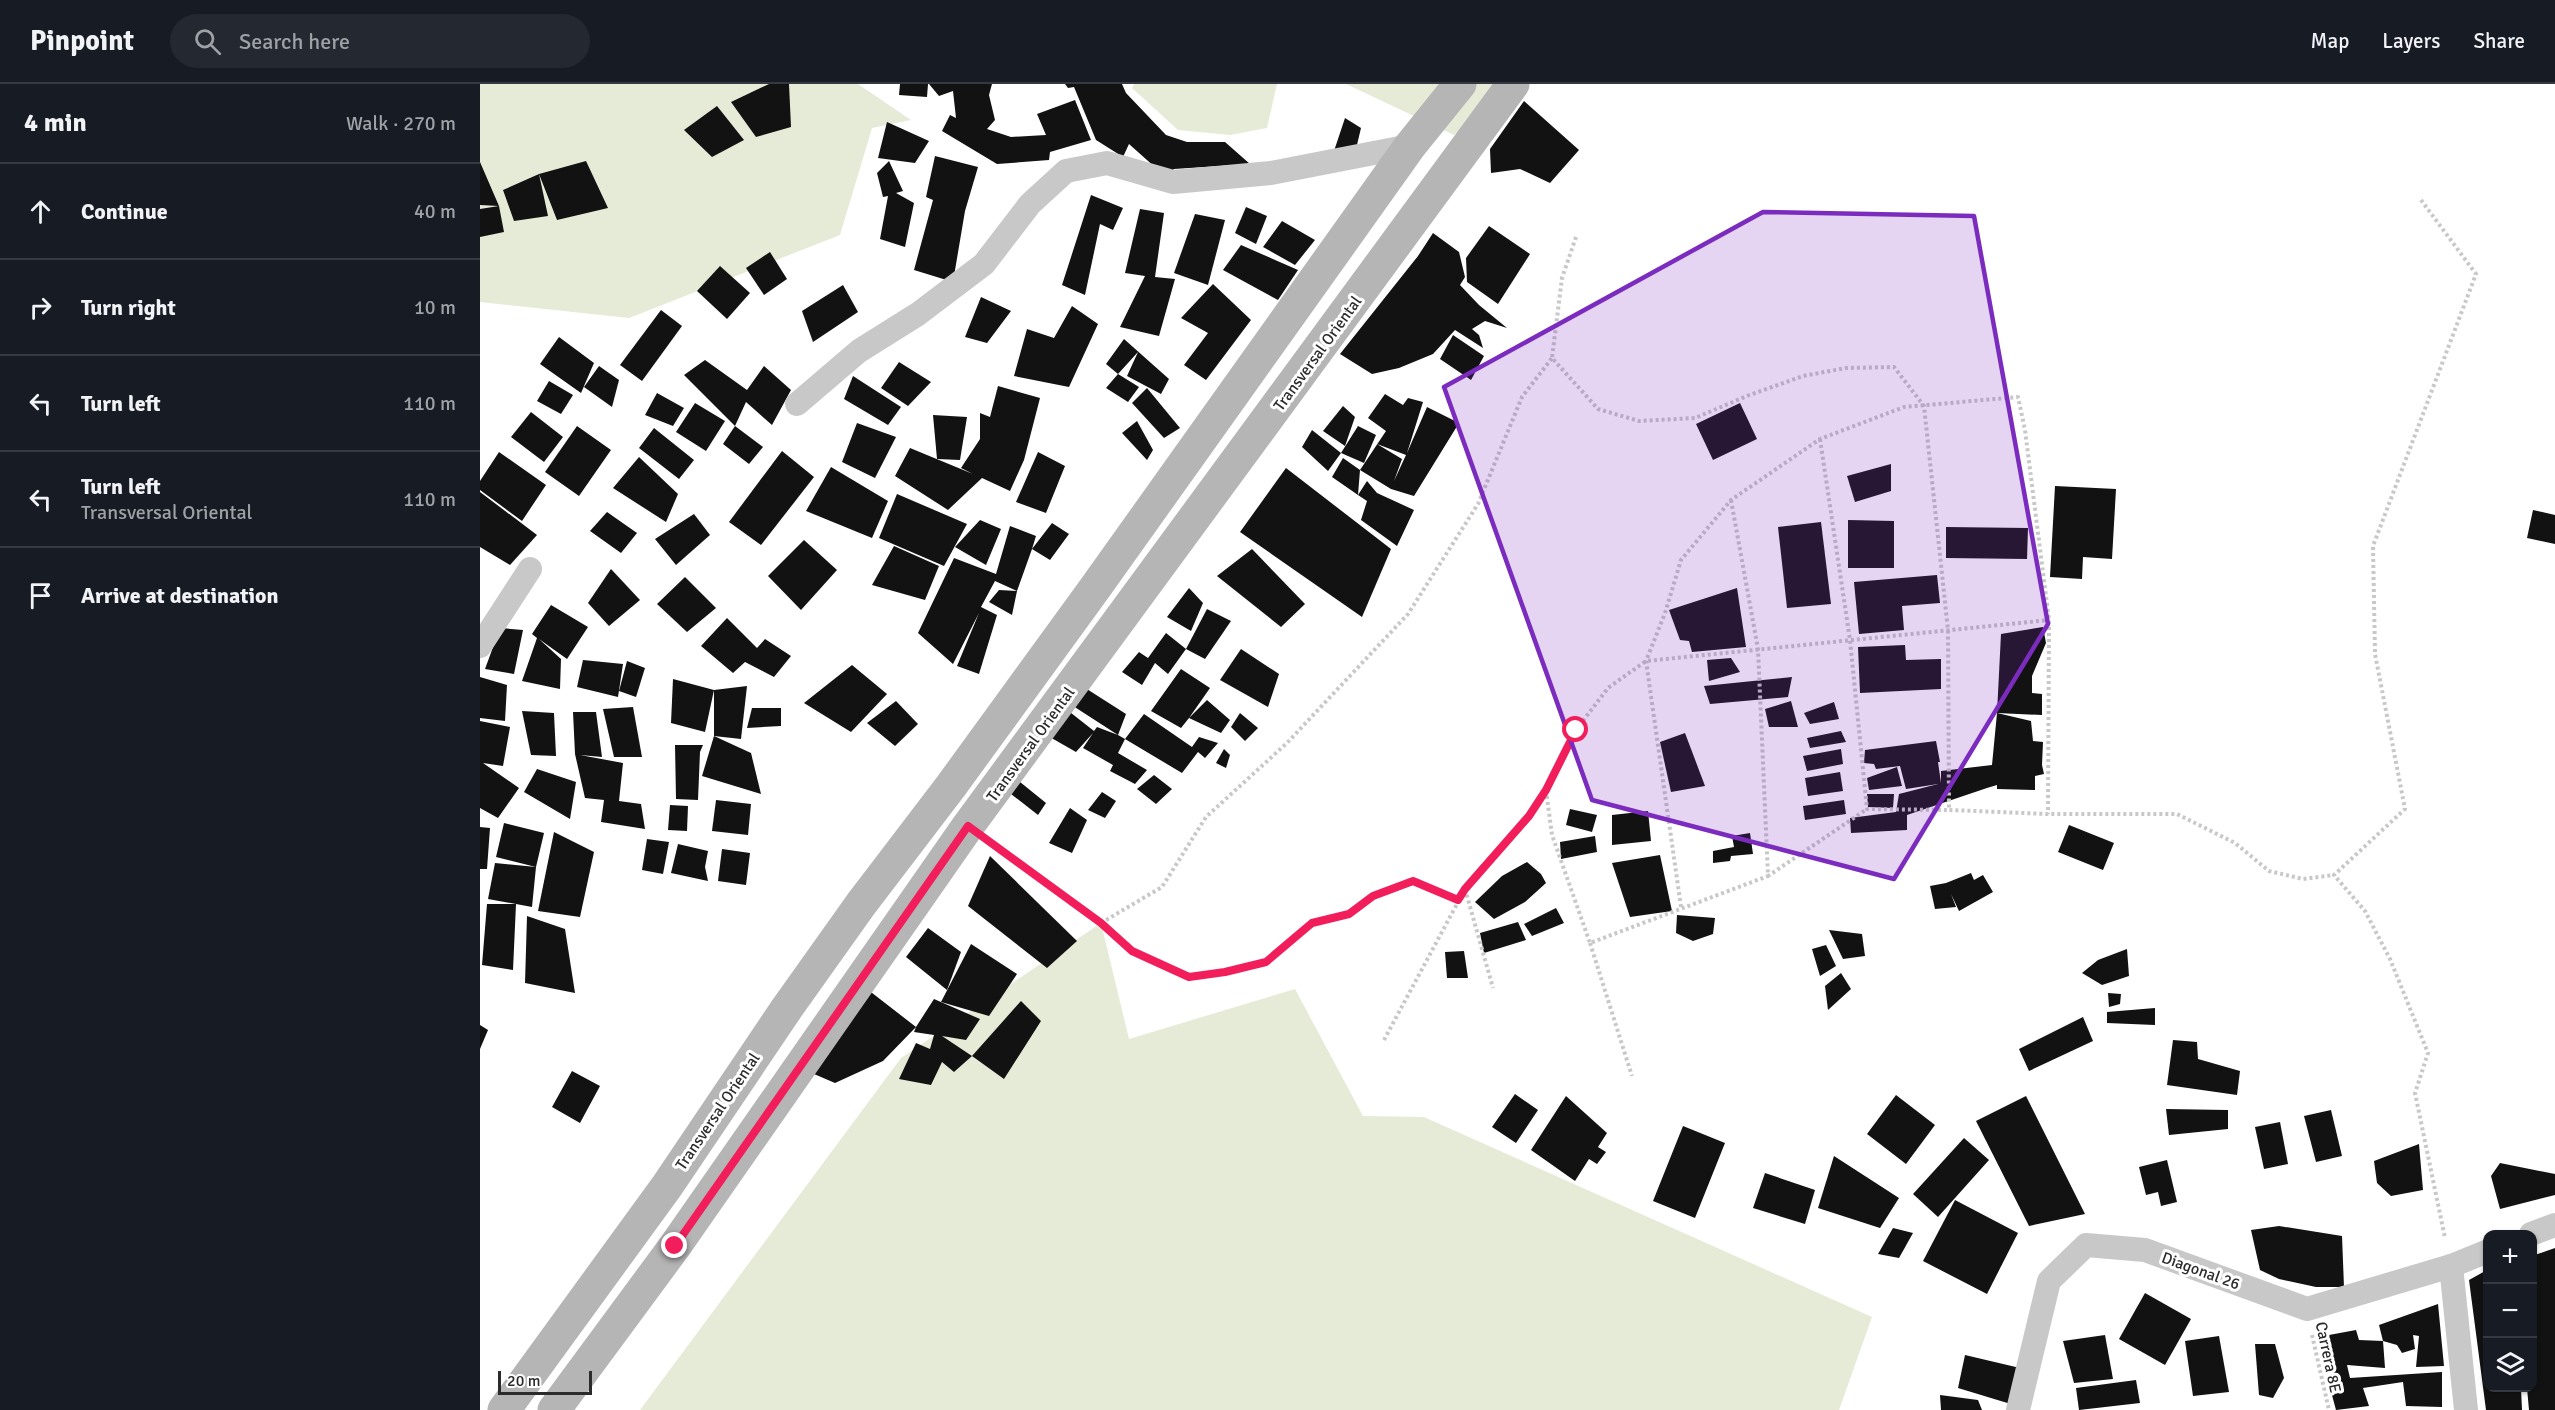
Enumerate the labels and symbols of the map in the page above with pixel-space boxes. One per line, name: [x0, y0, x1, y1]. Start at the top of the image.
street label: Transversal Oriental: [1269, 292, 1366, 415]
street label: Transversal Oriental: [982, 683, 1079, 806]
route start: [1562, 716, 1588, 742]
street label: Transversal Oriental: [671, 1049, 765, 1174]
route end: [661, 1232, 687, 1258]
street label: Diagonal 26: [2159, 1248, 2243, 1294]
street label: Carrera 8E: [2311, 1320, 2345, 1395]
scale bar: [498, 1368, 592, 1396]

